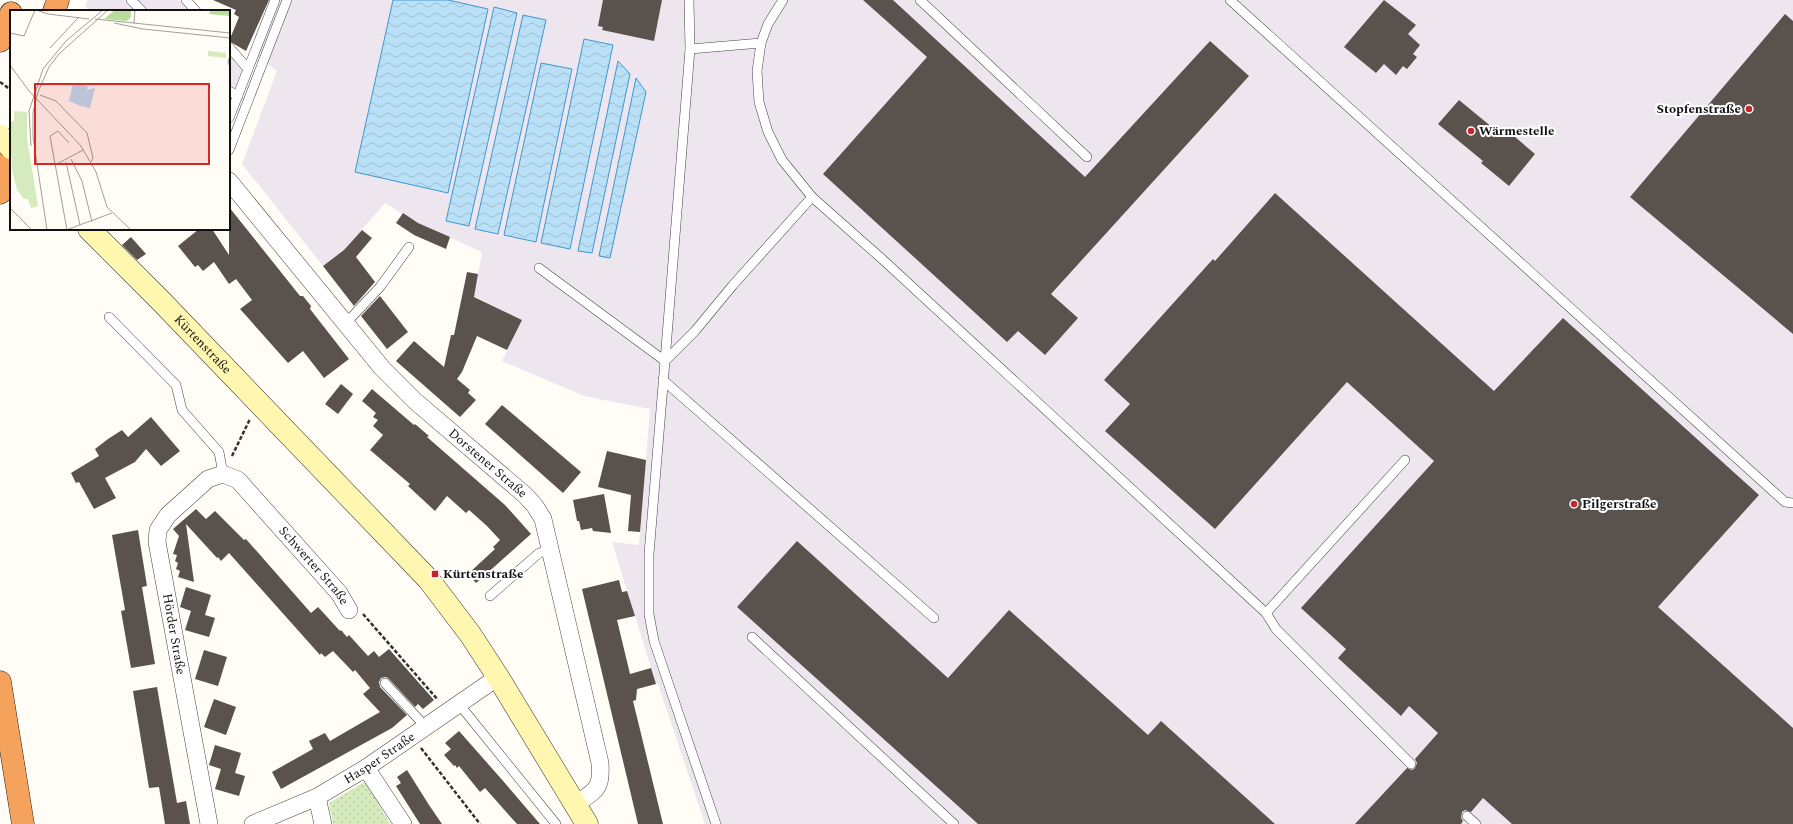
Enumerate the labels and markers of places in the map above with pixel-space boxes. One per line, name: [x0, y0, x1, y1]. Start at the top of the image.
place label: Stopfenstraße: [1657, 99, 1741, 119]
marker: Stopfenstraße: [1744, 104, 1754, 114]
place label: Wärmestelle: [1479, 121, 1554, 141]
marker: Wärmestelle: [1466, 126, 1476, 136]
place label: Pilgerstraße: [1582, 494, 1657, 514]
marker: Pilgerstraße: [1569, 499, 1579, 509]
place label: Kürtenstraße: [443, 564, 523, 584]
marker: Kürtenstraße: [430, 569, 440, 579]

